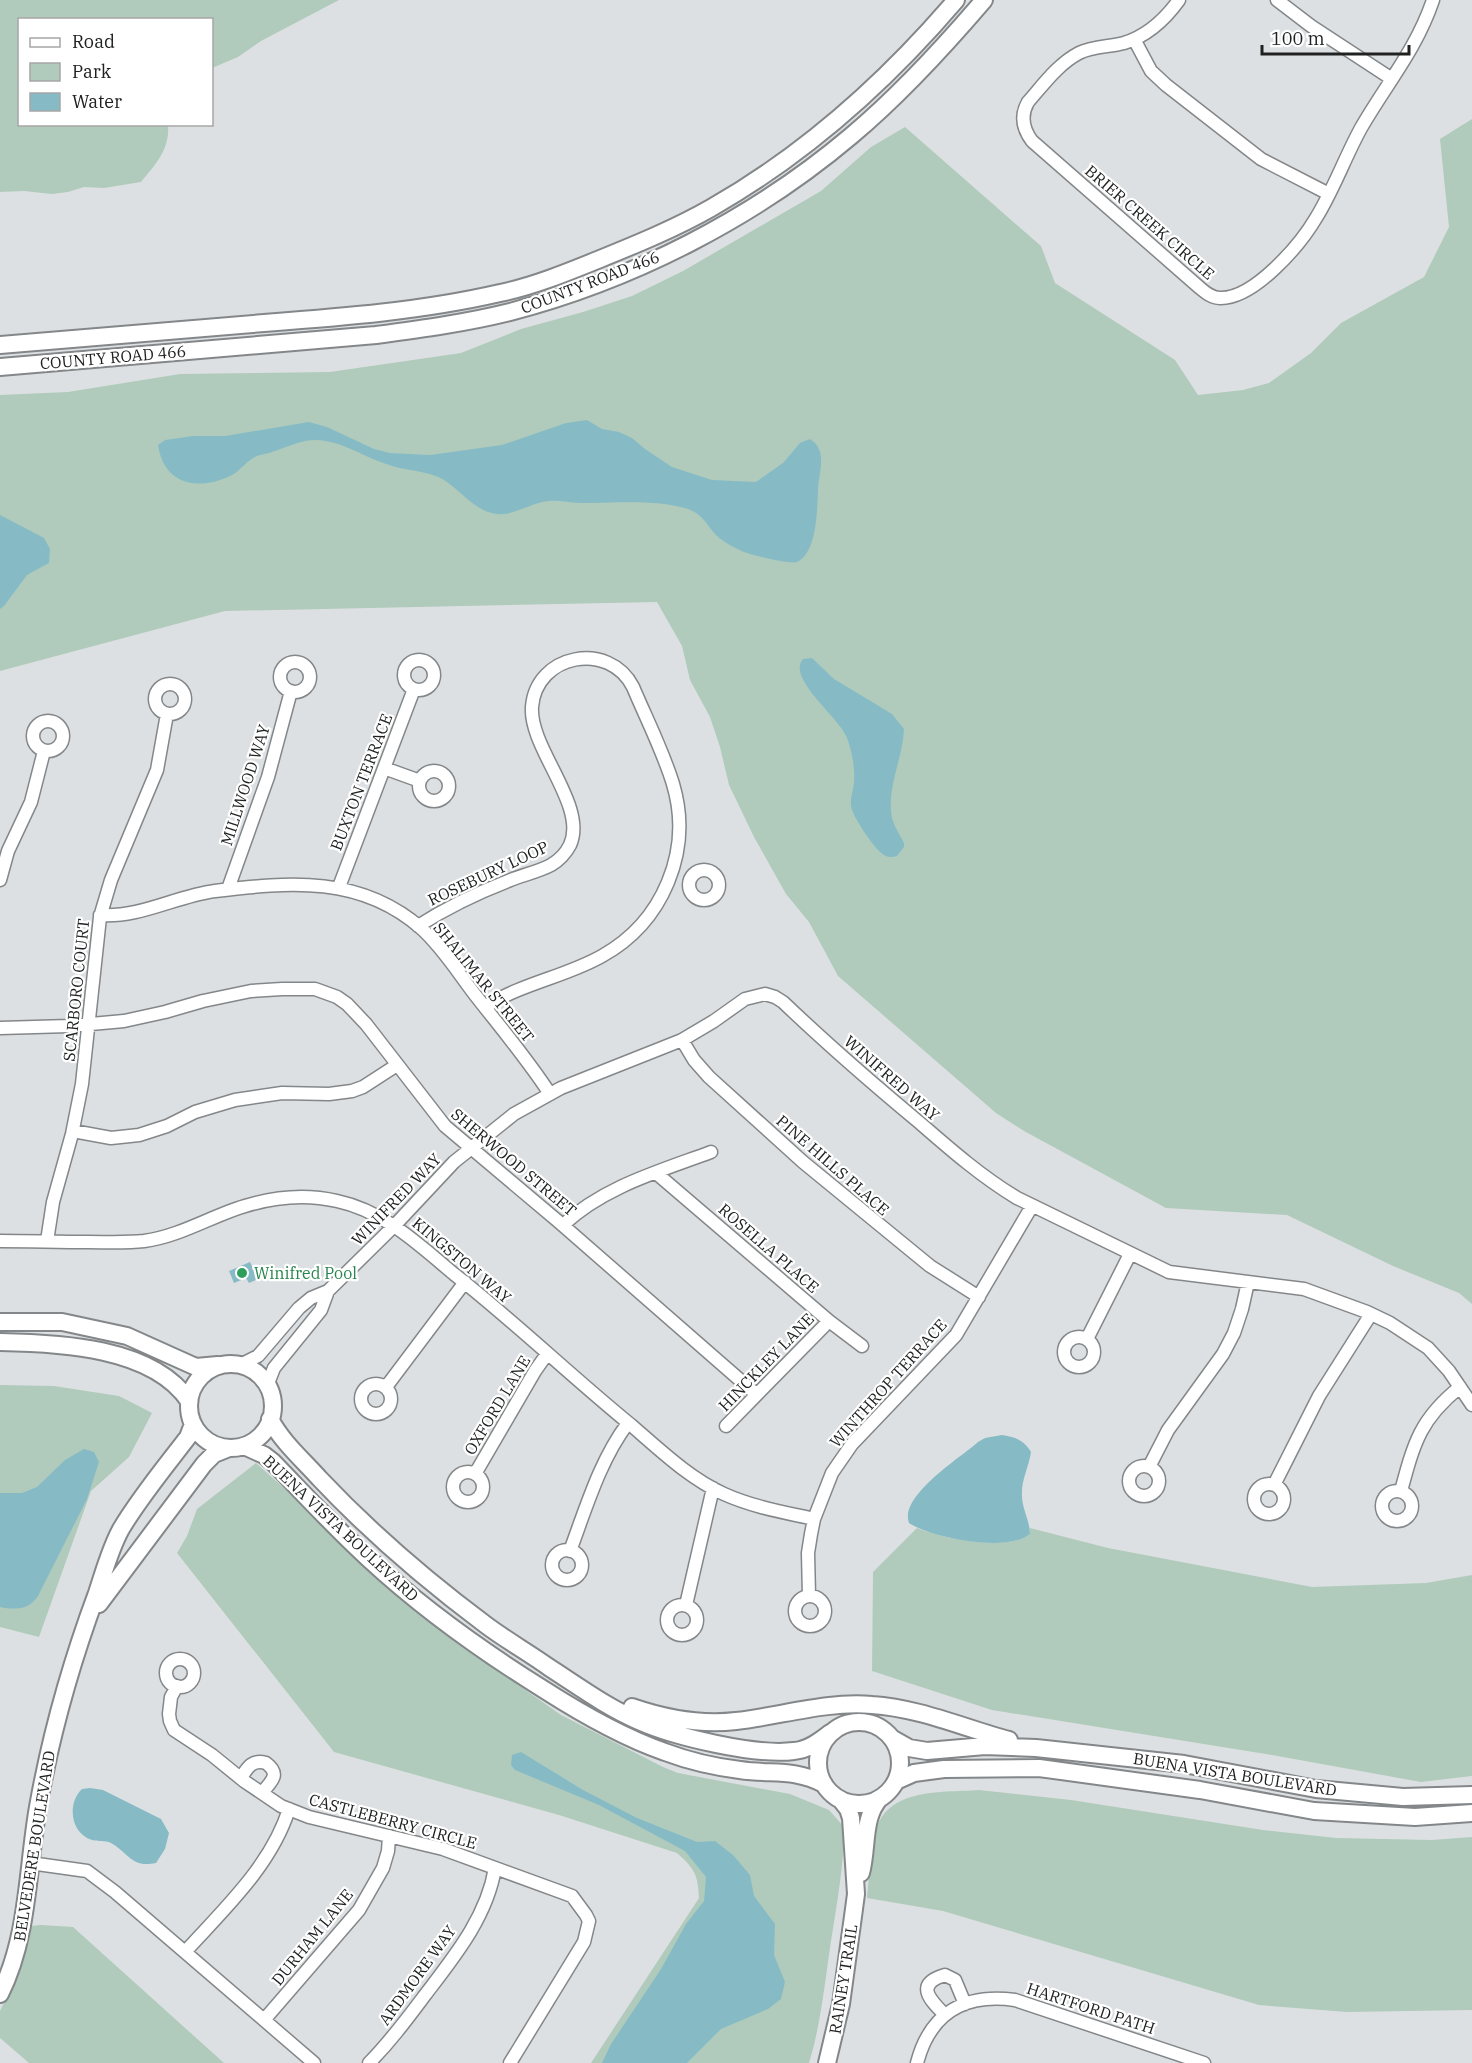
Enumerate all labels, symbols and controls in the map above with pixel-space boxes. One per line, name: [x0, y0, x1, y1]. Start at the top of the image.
legend: [18, 18, 213, 126]
scale bar: [1262, 18, 1409, 56]
text: 100 m: [1271, 27, 1325, 50]
text: Road: [72, 30, 115, 53]
text: Park: [72, 60, 112, 83]
text: Water: [72, 90, 122, 113]
street label: BRIER CREEK CIRCLE: [1081, 160, 1219, 284]
street label: COUNTY ROAD 466: [518, 246, 662, 318]
street label: COUNTY ROAD 466: [39, 341, 187, 373]
street label: BUXTON TERRACE: [326, 711, 396, 853]
street label: MILLWOOD WAY: [216, 722, 274, 848]
street label: ROSEBURY LOOP: [425, 836, 551, 910]
street label: SCARBORO COURT: [59, 918, 93, 1062]
street label: SHALIMAR STREET: [429, 918, 539, 1046]
street label: WINIFRED WAY: [840, 1031, 944, 1125]
street label: SHERWOOD STREET: [447, 1104, 581, 1220]
street label: PINE HILLS PLACE: [772, 1111, 894, 1219]
street label: WINIFRED WAY: [347, 1149, 445, 1249]
street label: ROSELLA PLACE: [715, 1199, 823, 1297]
street label: KINGSTON WAY: [408, 1213, 516, 1307]
place label: Winifred Pool: [254, 1263, 357, 1283]
marker: Winifred Pool: [235, 1266, 249, 1280]
street label: HINCKLEY LANE: [714, 1309, 818, 1415]
street label: WINTHROP TERRACE: [825, 1315, 951, 1451]
street label: OXFORD LANE: [460, 1352, 534, 1458]
street label: BUENA VISTA BOULEVARD: [259, 1451, 423, 1605]
street label: BUENA VISTA BOULEVARD: [1132, 1748, 1338, 1800]
street label: BELVEDERE BOULEVARD: [9, 1749, 59, 1943]
street label: CASTLEBERRY CIRCLE: [307, 1789, 479, 1853]
street label: DURHAM LANE: [267, 1885, 357, 1989]
street label: ARDMORE WAY: [374, 1921, 460, 2029]
street label: RAINEY TRAIL: [824, 1923, 862, 2035]
street label: HARTFORD PATH: [1024, 1978, 1158, 2038]

